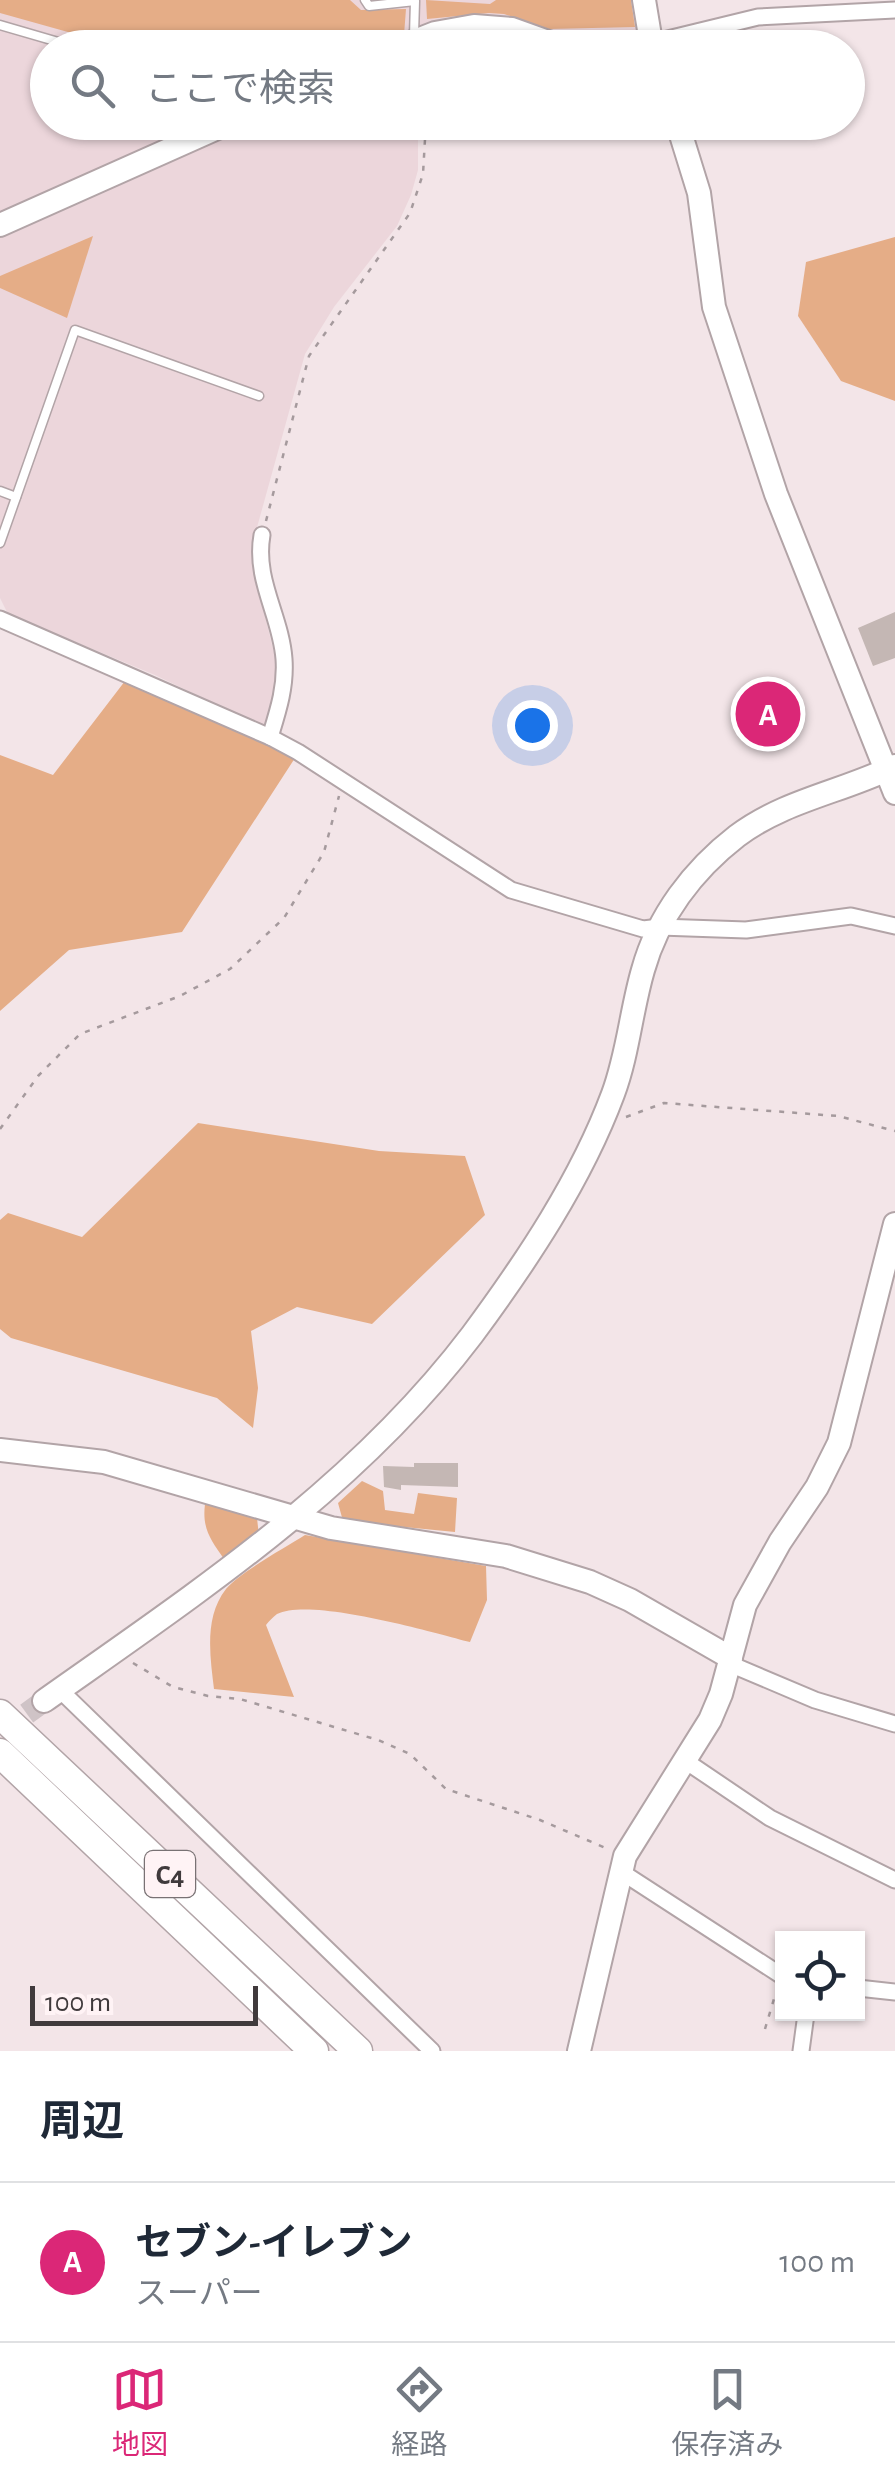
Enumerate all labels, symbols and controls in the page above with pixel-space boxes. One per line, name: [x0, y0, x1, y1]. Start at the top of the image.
search box: [30, 30, 865, 140]
icon: search: [65, 58, 120, 113]
text: ここで検索: [145, 71, 335, 109]
pin: A: [736, 676, 800, 752]
your location: [507, 700, 558, 751]
road number: C4: [145, 1851, 195, 1897]
map controls: [775, 1931, 865, 2021]
button: locate: [775, 1931, 865, 2021]
scale bar: [30, 1981, 258, 2026]
text: 100 m: [45, 1989, 111, 2017]
text: 周辺: [40, 2101, 124, 2143]
text: セブン-イレブン: [135, 2225, 413, 2263]
text: A: [63, 2246, 82, 2278]
text: 100 m: [779, 2246, 855, 2278]
text: スーパー: [135, 2278, 263, 2310]
tab: 地図: [112, 2362, 168, 2463]
tab: 経路: [391, 2362, 447, 2463]
tab: 保存済み: [671, 2362, 783, 2463]

